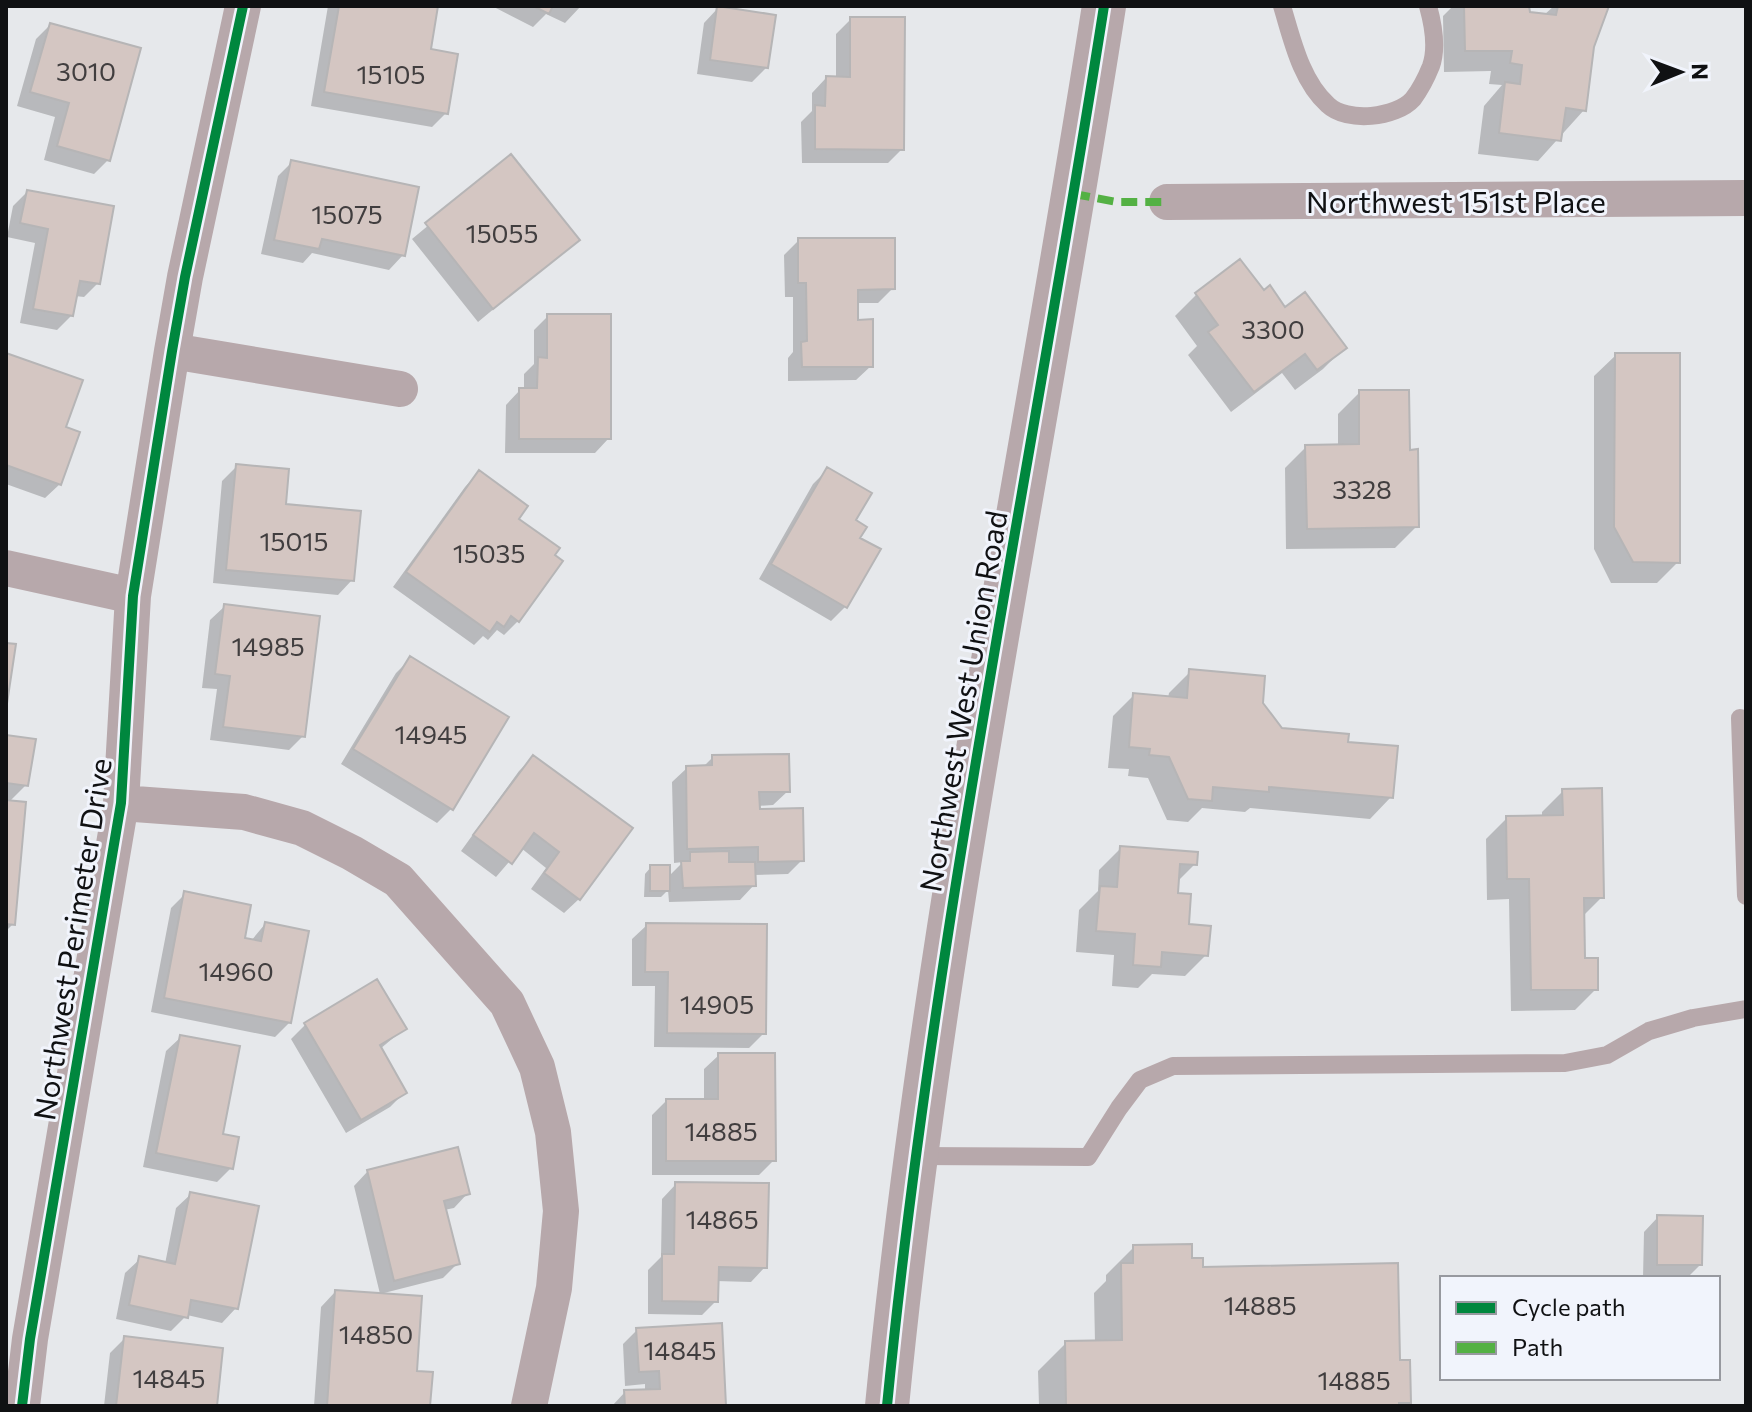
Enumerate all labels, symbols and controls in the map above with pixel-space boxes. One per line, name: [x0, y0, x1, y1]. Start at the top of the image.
north arrow: [1640, 32, 1720, 112]
house number: 3010: [56, 55, 116, 86]
house number: 15105: [356, 58, 426, 89]
text: N: [1687, 63, 1714, 80]
street label: Northwest 151st Place: [1306, 182, 1606, 219]
house number: 15075: [311, 198, 383, 229]
house number: 15055: [466, 217, 538, 248]
house number: 3300: [1241, 313, 1305, 344]
house number: 3328: [1332, 473, 1392, 504]
street label: Northwest West Union Road: [910, 508, 1014, 894]
house number: 15015: [259, 525, 329, 556]
house number: 15035: [453, 537, 525, 568]
house number: 14985: [231, 630, 305, 661]
house number: 14945: [394, 718, 468, 749]
street label: Northwest Perimeter Drive: [24, 755, 118, 1123]
house number: 14960: [198, 955, 274, 986]
house number: 14905: [680, 988, 754, 1019]
house number: 14885: [684, 1115, 758, 1146]
house number: 14865: [685, 1203, 759, 1234]
legend: [1440, 1276, 1720, 1380]
house number: 14885: [1223, 1289, 1297, 1320]
text: Cycle path: [1512, 1292, 1626, 1321]
house number: 14850: [339, 1318, 413, 1349]
text: Path: [1512, 1332, 1563, 1361]
house number: 14845: [643, 1334, 717, 1365]
house number: 14845: [132, 1362, 206, 1393]
house number: 14885: [1317, 1364, 1391, 1395]

